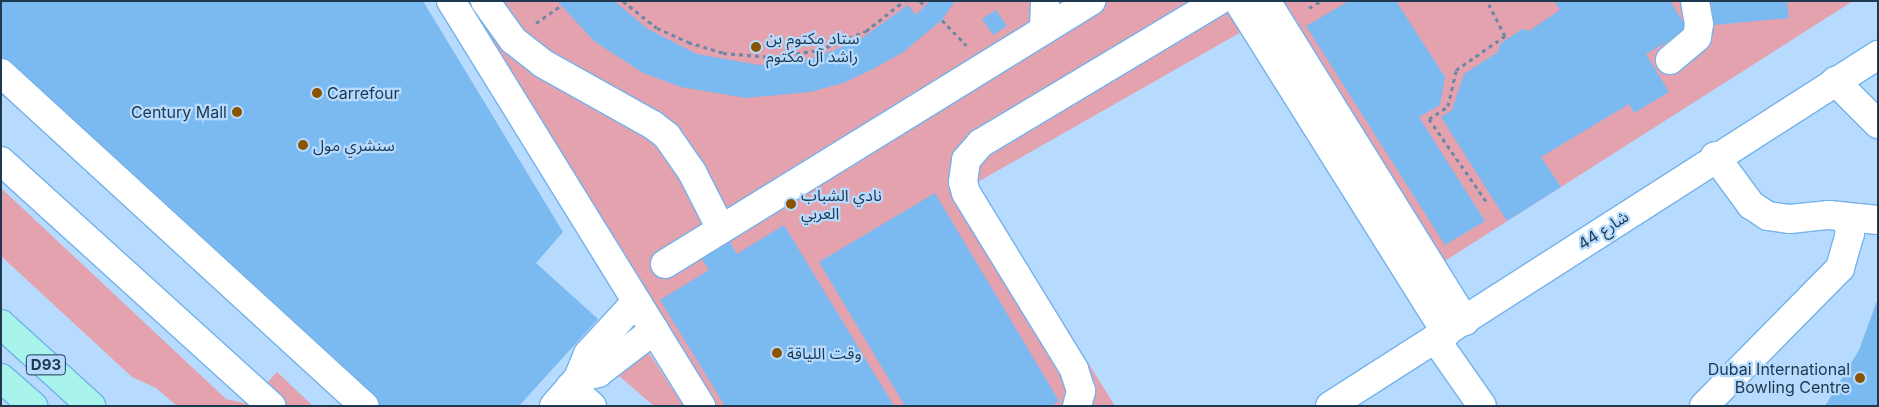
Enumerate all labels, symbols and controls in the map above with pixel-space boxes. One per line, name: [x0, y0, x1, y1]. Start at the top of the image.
place label: ستاد مكتوم بن راشد آل مكتوم: [766, 28, 860, 66]
marker: ستاد مكتوم بن راشد آل مكتوم: [750, 41, 762, 53]
place label: Carrefour: [327, 83, 400, 103]
marker: Carrefour: [311, 87, 323, 99]
place label: Century Mall: [131, 102, 227, 122]
marker: Century Mall: [231, 106, 243, 118]
place label: سنشري مول: [313, 135, 395, 155]
marker: سنشري مول: [297, 139, 309, 151]
place label: نادي الشباب العربي: [801, 185, 882, 223]
marker: نادي الشباب العربي: [785, 198, 797, 210]
street label: شارع 44: [1574, 207, 1632, 253]
place label: وقت اللياقة: [787, 343, 862, 363]
marker: وقت اللياقة: [771, 347, 783, 359]
road number: D93: [25, 352, 67, 378]
place label: Dubai International Bowling Centre: [1708, 359, 1850, 397]
marker: Dubai International Bowling Centre: [1854, 372, 1866, 384]

